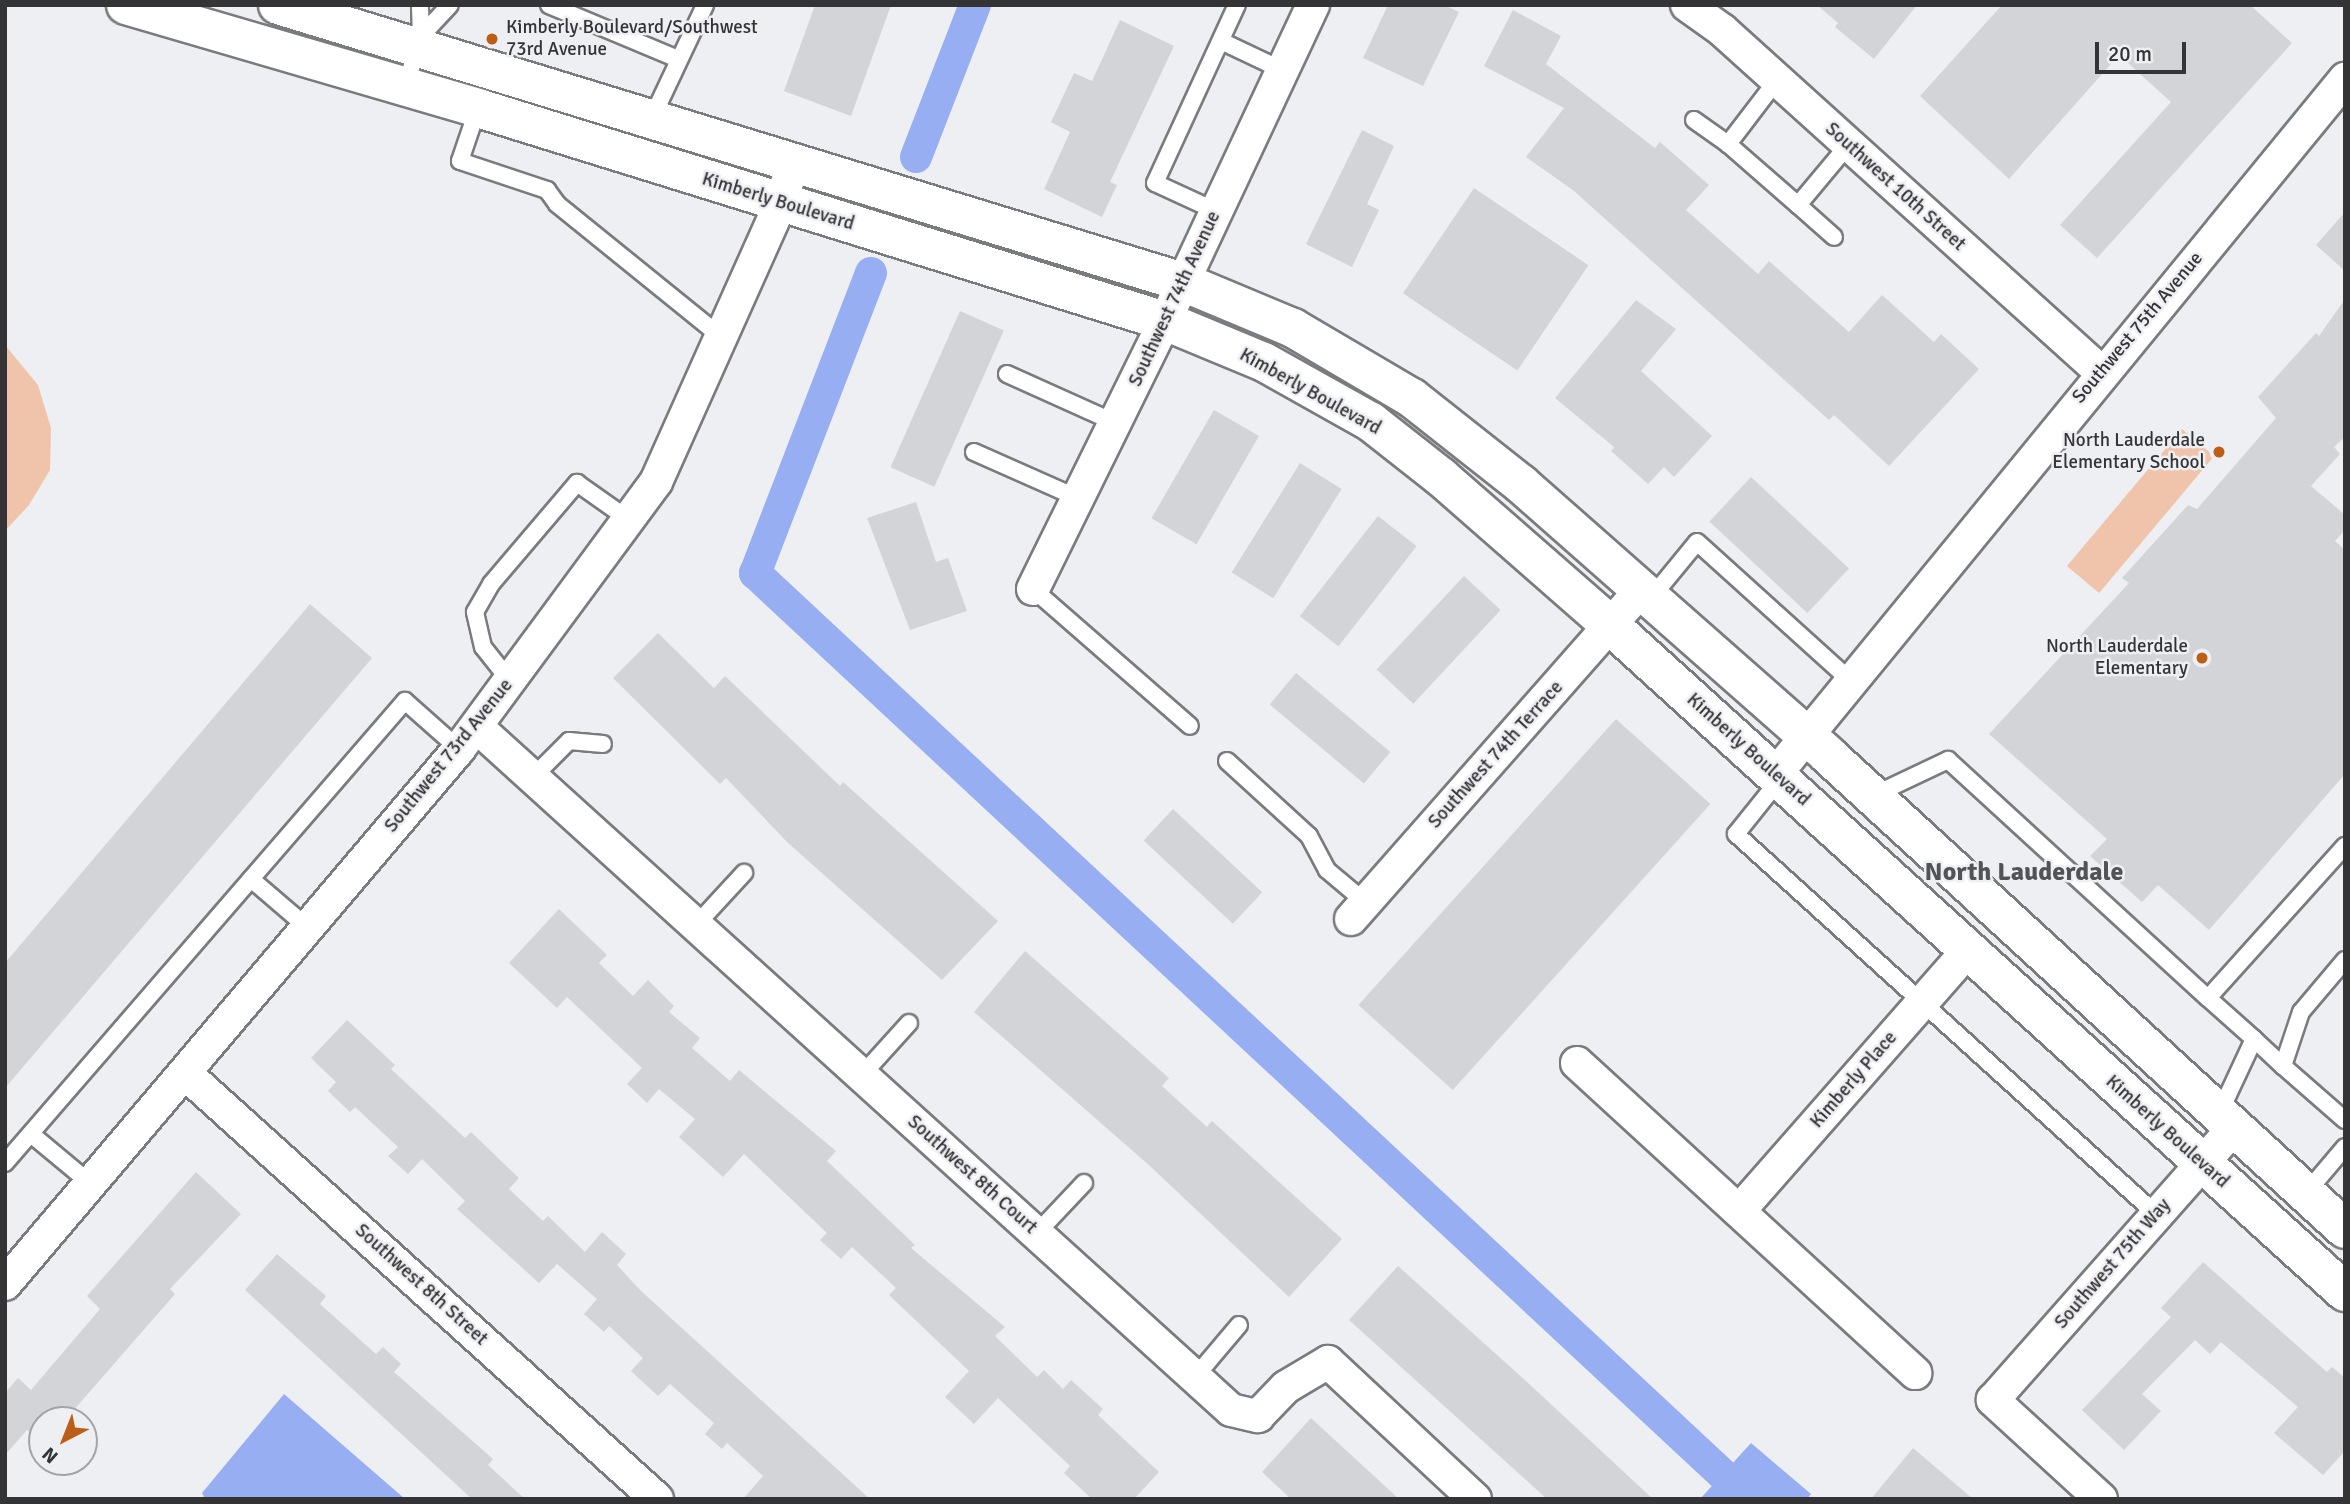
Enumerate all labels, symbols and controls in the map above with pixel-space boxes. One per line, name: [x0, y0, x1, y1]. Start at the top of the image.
place label: Kimberly Boulevard/Southwest 73rd Avenue: [506, 17, 758, 61]
scale bar: [2098, 28, 2189, 72]
marker: Kimberly Boulevard/Southwest 73rd Avenue: [484, 31, 500, 47]
text: 20 m: [2108, 41, 2152, 67]
street label: Southwest 10th Street: [1820, 118, 1970, 256]
street label: Kimberly Boulevard: [699, 168, 857, 236]
street label: Southwest 74th Avenue: [1124, 208, 1226, 390]
street label: Southwest 75th Avenue: [2068, 248, 2208, 408]
street label: Kimberly Boulevard: [1235, 344, 1385, 440]
place label: North Lauderdale Elementary School: [2052, 430, 2205, 474]
marker: North Lauderdale Elementary School: [2211, 444, 2227, 460]
place label: North Lauderdale Elementary: [2046, 636, 2188, 680]
marker: North Lauderdale Elementary: [2194, 650, 2210, 666]
street label: Southwest 73rd Avenue: [380, 675, 518, 837]
street label: Southwest 74th Terrace: [1424, 677, 1568, 833]
street label: Kimberly Boulevard: [1682, 689, 1814, 811]
district label: North Lauderdale: [1925, 857, 2123, 889]
street label: Kimberly Place: [1806, 1027, 1902, 1133]
street label: Kimberly Boulevard: [2101, 1071, 2233, 1193]
street label: Southwest 8th Court: [902, 1111, 1042, 1239]
street label: Southwest 75th Way: [2050, 1194, 2176, 1334]
street label: Southwest 8th Street: [350, 1219, 492, 1351]
north arrow: [28, 1406, 98, 1476]
text: N: [37, 1442, 63, 1468]

